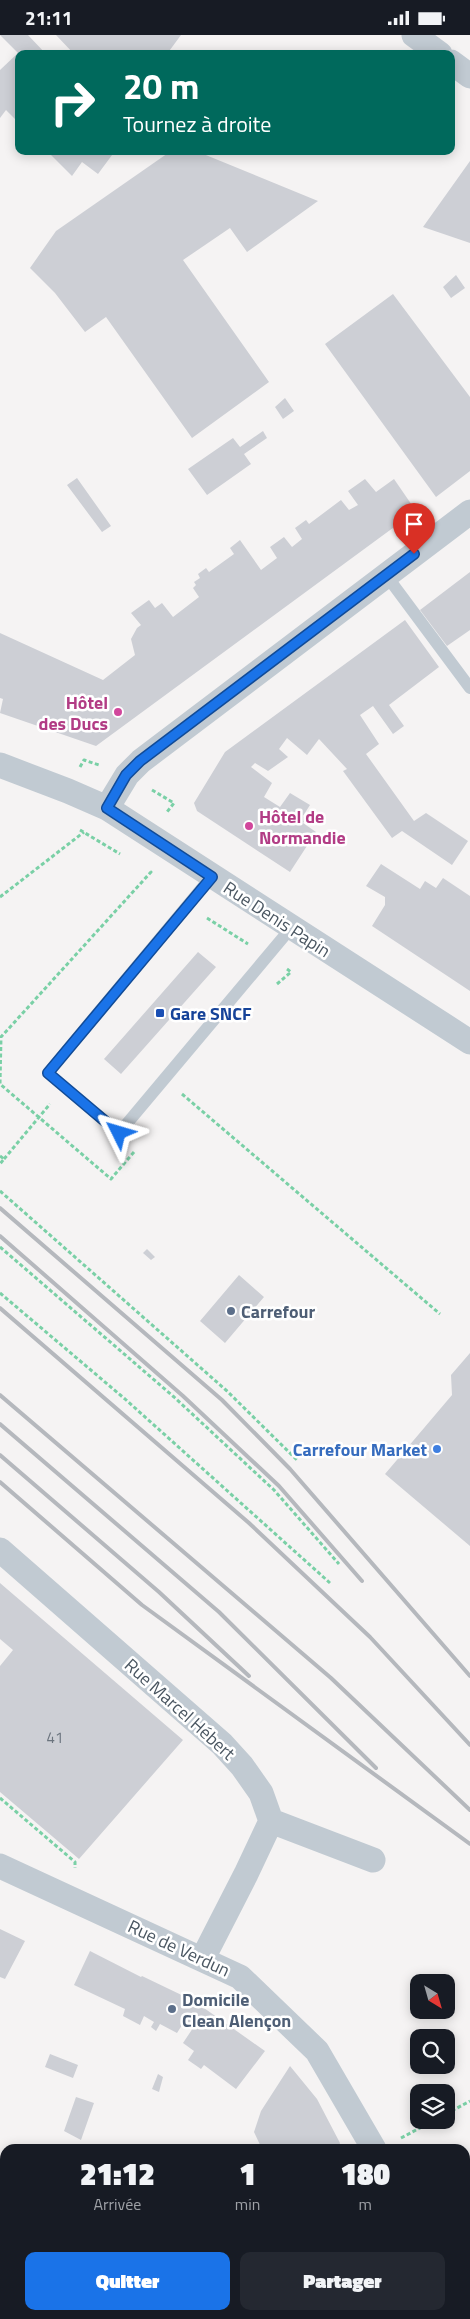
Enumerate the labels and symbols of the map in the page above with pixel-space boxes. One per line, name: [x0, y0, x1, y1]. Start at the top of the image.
pin: [393, 503, 435, 554]
place label: Hôtel des Ducs: [39, 689, 108, 737]
marker: Hôtel des Ducs: [112, 706, 124, 718]
place label: Hôtel de Normandie: [259, 803, 346, 851]
marker: Hôtel de Normandie: [243, 820, 255, 832]
street label: Rue Denis Papin: [218, 874, 336, 964]
place label: Gare SNCF: [170, 1000, 252, 1027]
marker: Gare SNCF: [154, 1007, 166, 1019]
position arrow: [92, 1106, 144, 1158]
place label: Carrefour: [241, 1298, 315, 1325]
marker: Carrefour: [225, 1305, 237, 1317]
place label: Carrefour Market: [293, 1436, 427, 1463]
marker: Carrefour Market: [431, 1443, 443, 1455]
street label: Rue Marcel Hébert: [119, 1652, 242, 1767]
house number: 41: [47, 1726, 63, 1749]
street label: Rue de Verdun: [123, 1913, 235, 1983]
north arrow: [410, 1974, 455, 2019]
place label: Domicile Clean Alençon: [182, 1986, 291, 2034]
marker: Domicile Clean Alençon: [166, 2003, 178, 2015]

